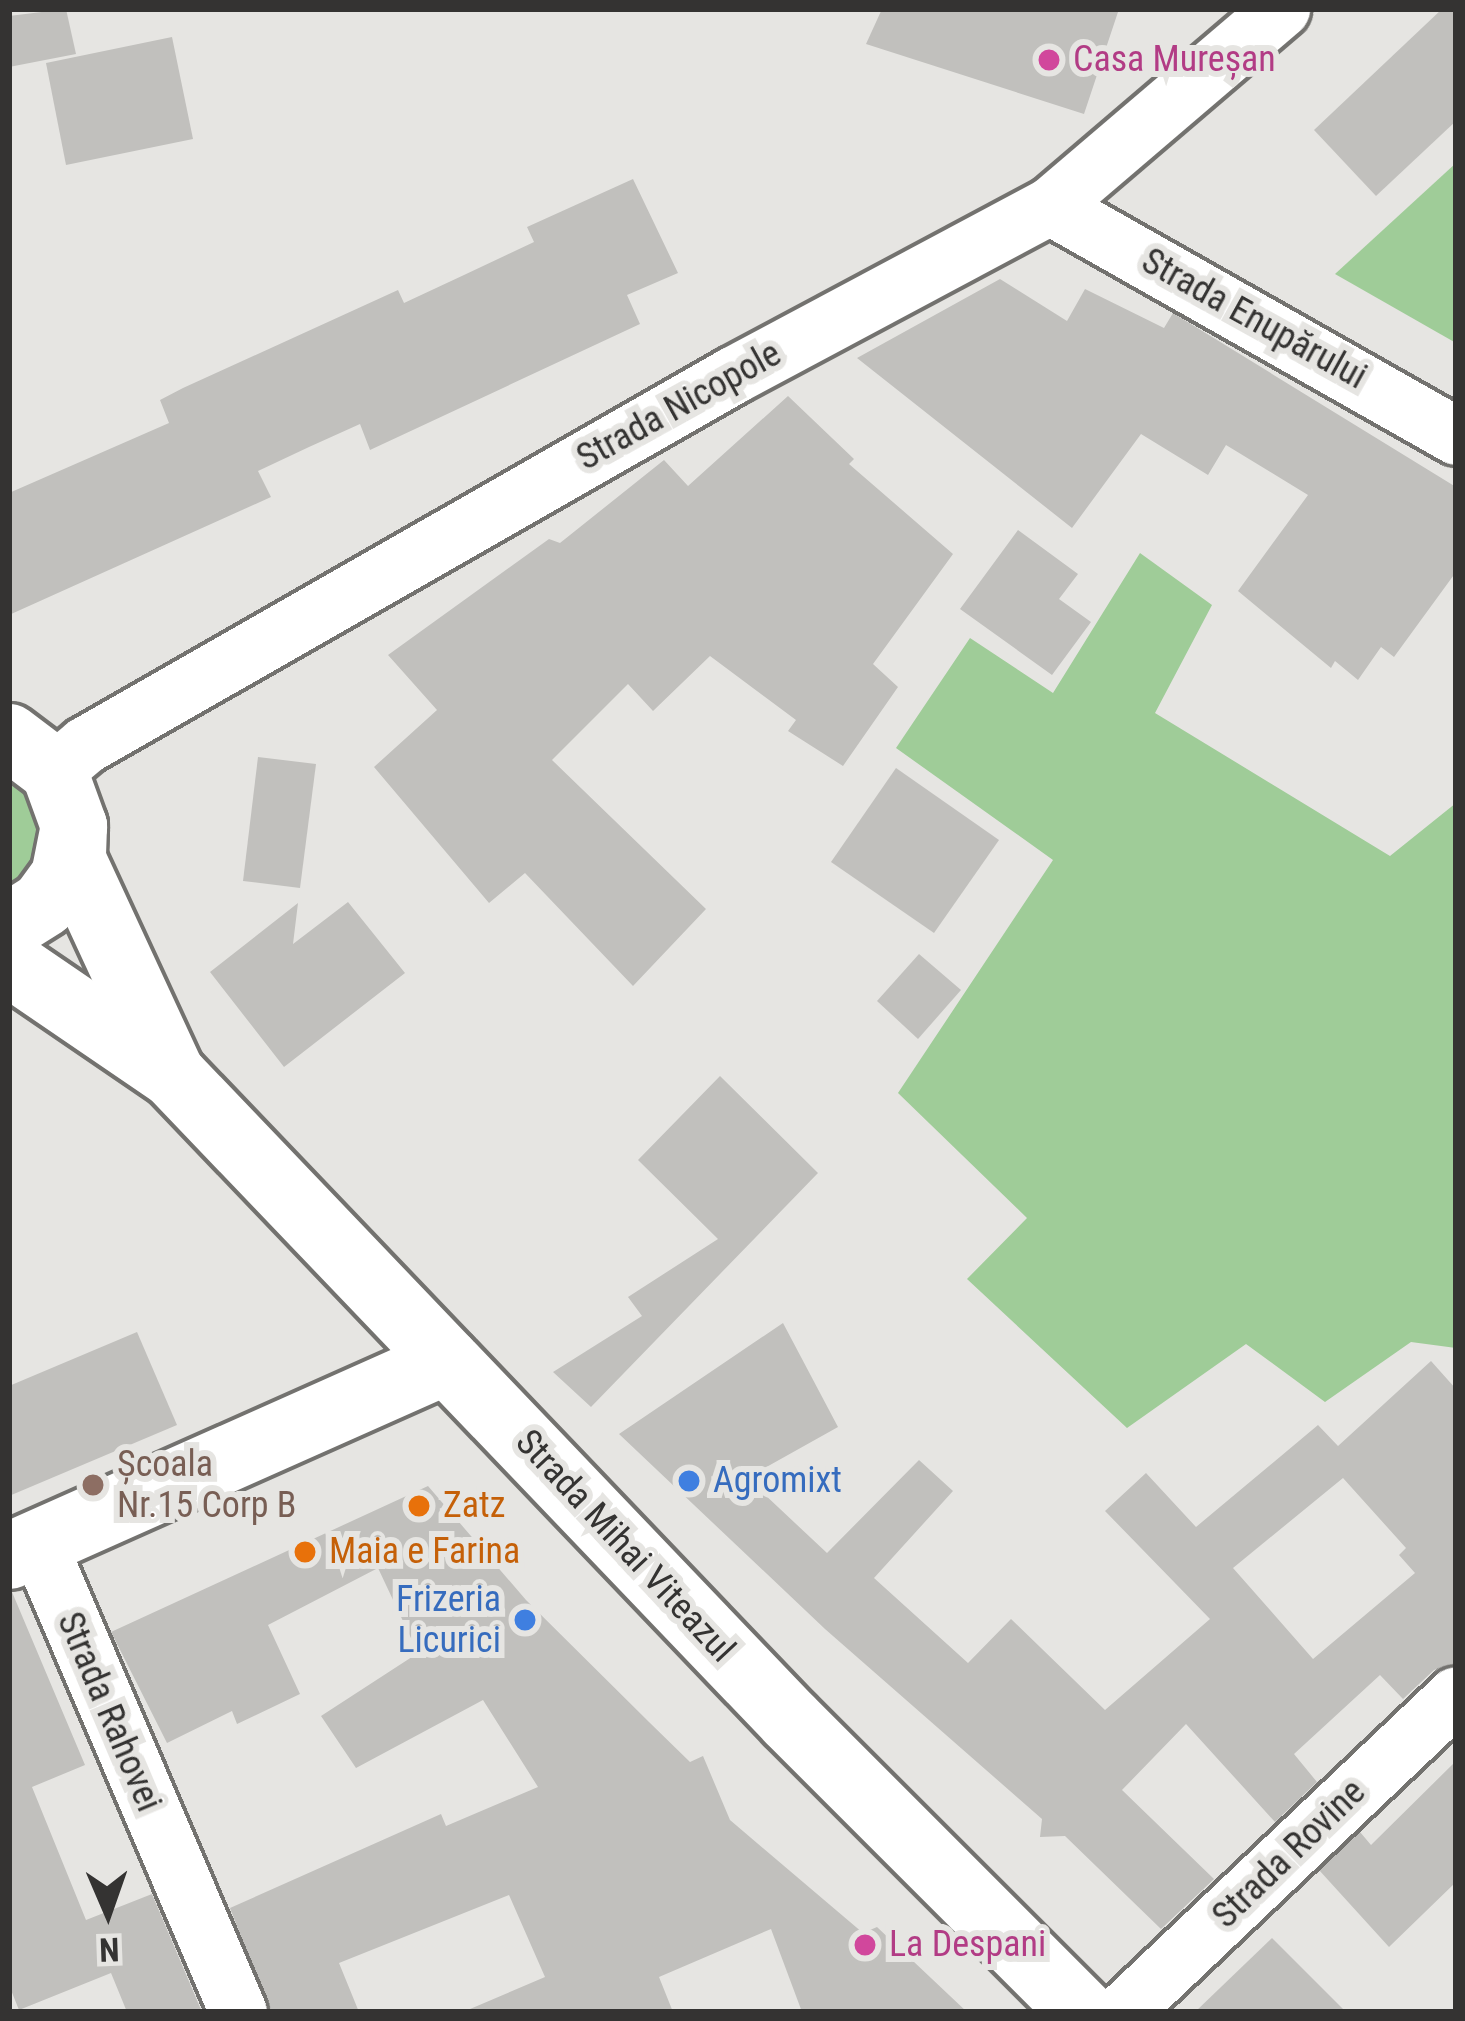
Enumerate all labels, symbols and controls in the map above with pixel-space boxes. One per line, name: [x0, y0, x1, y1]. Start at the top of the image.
place label: Casa Mureșan: [1073, 38, 1276, 82]
marker: Casa Mureșan: [1036, 47, 1062, 73]
street label: Strada Enupărului: [1134, 239, 1374, 399]
street label: Strada Nicopole: [570, 332, 788, 480]
street label: Strada Mihai Viteazul: [506, 1421, 744, 1671]
place label: Școala Nr.15 Corp B: [117, 1442, 297, 1527]
place label: Agromixt: [713, 1459, 842, 1503]
marker: Agromixt: [676, 1468, 702, 1494]
marker: Școala Nr.15 Corp B: [80, 1472, 106, 1498]
place label: Zatz: [443, 1484, 506, 1528]
marker: Zatz: [406, 1493, 432, 1519]
place label: Maia e Farina: [329, 1530, 520, 1574]
marker: Maia e Farina: [292, 1539, 318, 1565]
place label: Frizeria Licurici: [396, 1577, 501, 1662]
street label: Strada Rahovei: [48, 1606, 170, 1818]
marker: Frizeria Licurici: [512, 1607, 538, 1633]
street label: Strada Rovine: [1204, 1771, 1374, 1937]
north arrow: [48, 1853, 168, 1973]
place label: La Despani: [889, 1923, 1046, 1967]
text: N: [98, 1930, 120, 1969]
marker: La Despani: [852, 1932, 878, 1958]

